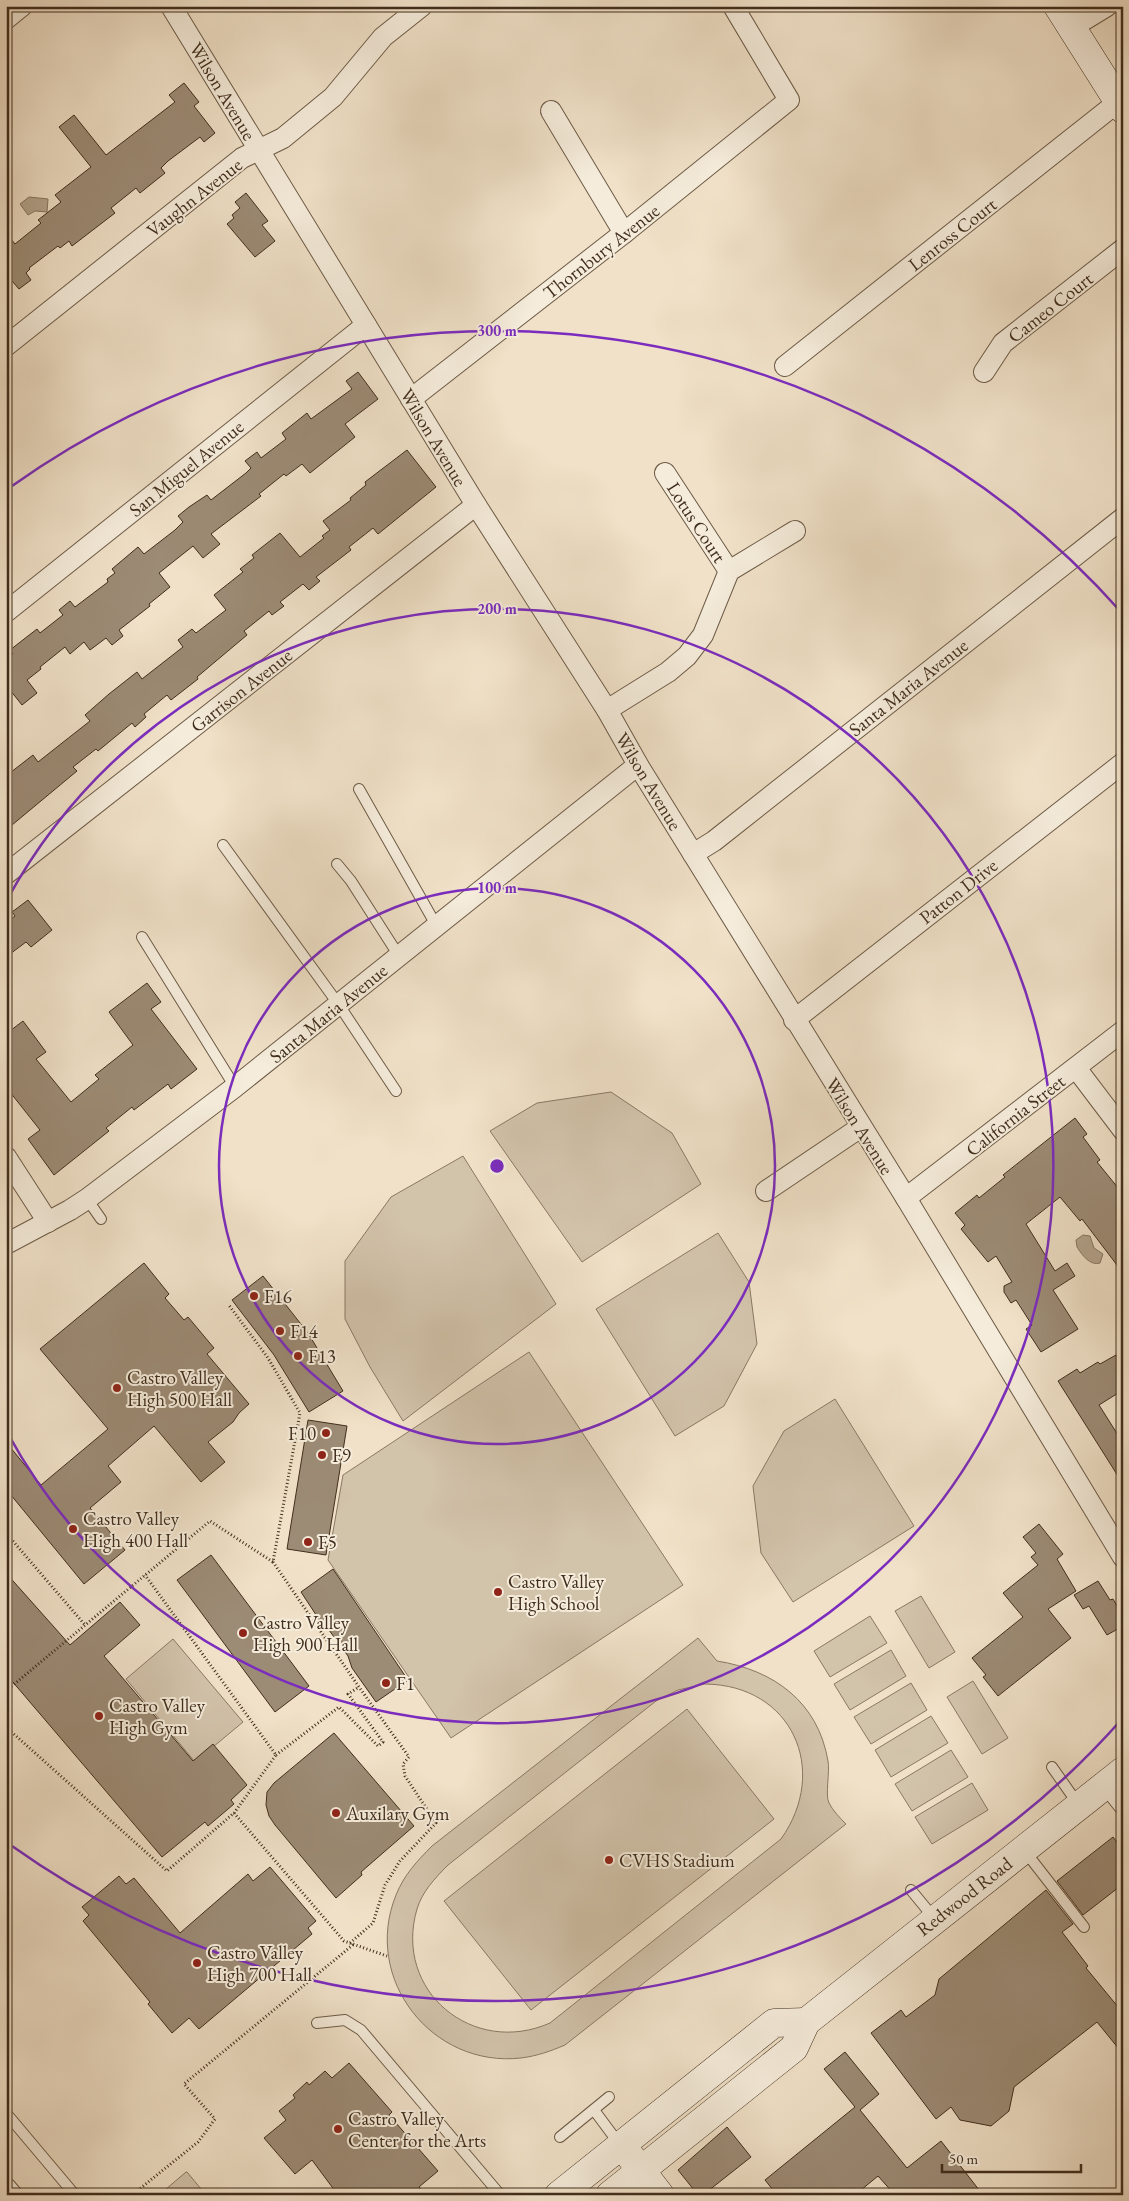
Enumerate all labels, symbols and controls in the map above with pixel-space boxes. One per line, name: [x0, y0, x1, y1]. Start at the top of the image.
street label: Wilson Avenue: [183, 38, 262, 145]
street label: Vaughn Avenue: [141, 152, 247, 243]
street label: Lenross Court: [903, 192, 1002, 277]
street label: Thornbury Avenue: [538, 198, 665, 305]
street label: Cameo Court: [1003, 266, 1098, 348]
text: 300 m: [477, 321, 517, 340]
street label: Wilson Avenue: [394, 384, 473, 491]
street label: San Miguel Avenue: [124, 414, 249, 522]
street label: Lotus Court: [661, 477, 732, 568]
text: 200 m: [477, 599, 517, 618]
street label: Santa Maria Avenue: [843, 633, 973, 742]
street label: Garrison Avenue: [185, 643, 297, 738]
street label: Wilson Avenue: [609, 728, 688, 835]
street label: Patton Drive: [914, 853, 1003, 930]
text: 100 m: [477, 878, 517, 897]
street label: Santa Maria Avenue: [264, 958, 393, 1069]
street label: California Street: [961, 1069, 1070, 1162]
street label: Wilson Avenue: [820, 1073, 899, 1180]
centre of rings: [488, 1157, 506, 1175]
place label: F16: [264, 1284, 292, 1309]
marker: F16: [248, 1290, 260, 1302]
place label: F14: [290, 1319, 319, 1344]
marker: F14: [274, 1325, 286, 1337]
place label: F13: [308, 1344, 336, 1369]
marker: F13: [292, 1350, 304, 1362]
place label: Castro Valley High 500 Hall: [127, 1365, 233, 1412]
marker: Castro Valley High 500 Hall: [111, 1382, 123, 1394]
place label: F10: [288, 1421, 316, 1446]
marker: F10: [320, 1427, 332, 1439]
place label: F9: [332, 1443, 351, 1468]
marker: F9: [316, 1449, 328, 1461]
place label: Castro Valley High 400 Hall: [83, 1506, 189, 1553]
marker: Castro Valley High 400 Hall: [67, 1523, 79, 1535]
place label: F5: [318, 1530, 337, 1555]
marker: F5: [302, 1536, 314, 1548]
place label: Castro Valley High School: [508, 1569, 605, 1616]
marker: Castro Valley High School: [492, 1586, 504, 1598]
place label: Castro Valley High 900 Hall: [253, 1610, 359, 1657]
marker: Castro Valley High 900 Hall: [237, 1627, 249, 1639]
place label: F1: [396, 1671, 415, 1696]
marker: F1: [380, 1677, 392, 1689]
place label: Castro Valley High Gym: [109, 1693, 206, 1740]
marker: Castro Valley High Gym: [93, 1710, 105, 1722]
place label: Auxilary Gym: [345, 1801, 450, 1826]
marker: Auxilary Gym: [330, 1807, 342, 1819]
place label: CVHS Stadium: [619, 1848, 735, 1873]
street label: Redwood Road: [911, 1851, 1018, 1942]
marker: CVHS Stadium: [603, 1854, 615, 1866]
place label: Castro Valley High 700 Hall: [207, 1940, 313, 1987]
marker: Castro Valley High 700 Hall: [191, 1957, 203, 1969]
place label: Castro Valley Center for the Arts: [348, 2106, 486, 2153]
marker: Castro Valley Center for the Arts: [332, 2123, 344, 2135]
scale bar: [942, 2141, 1080, 2173]
text: 50 m: [949, 2149, 978, 2168]

